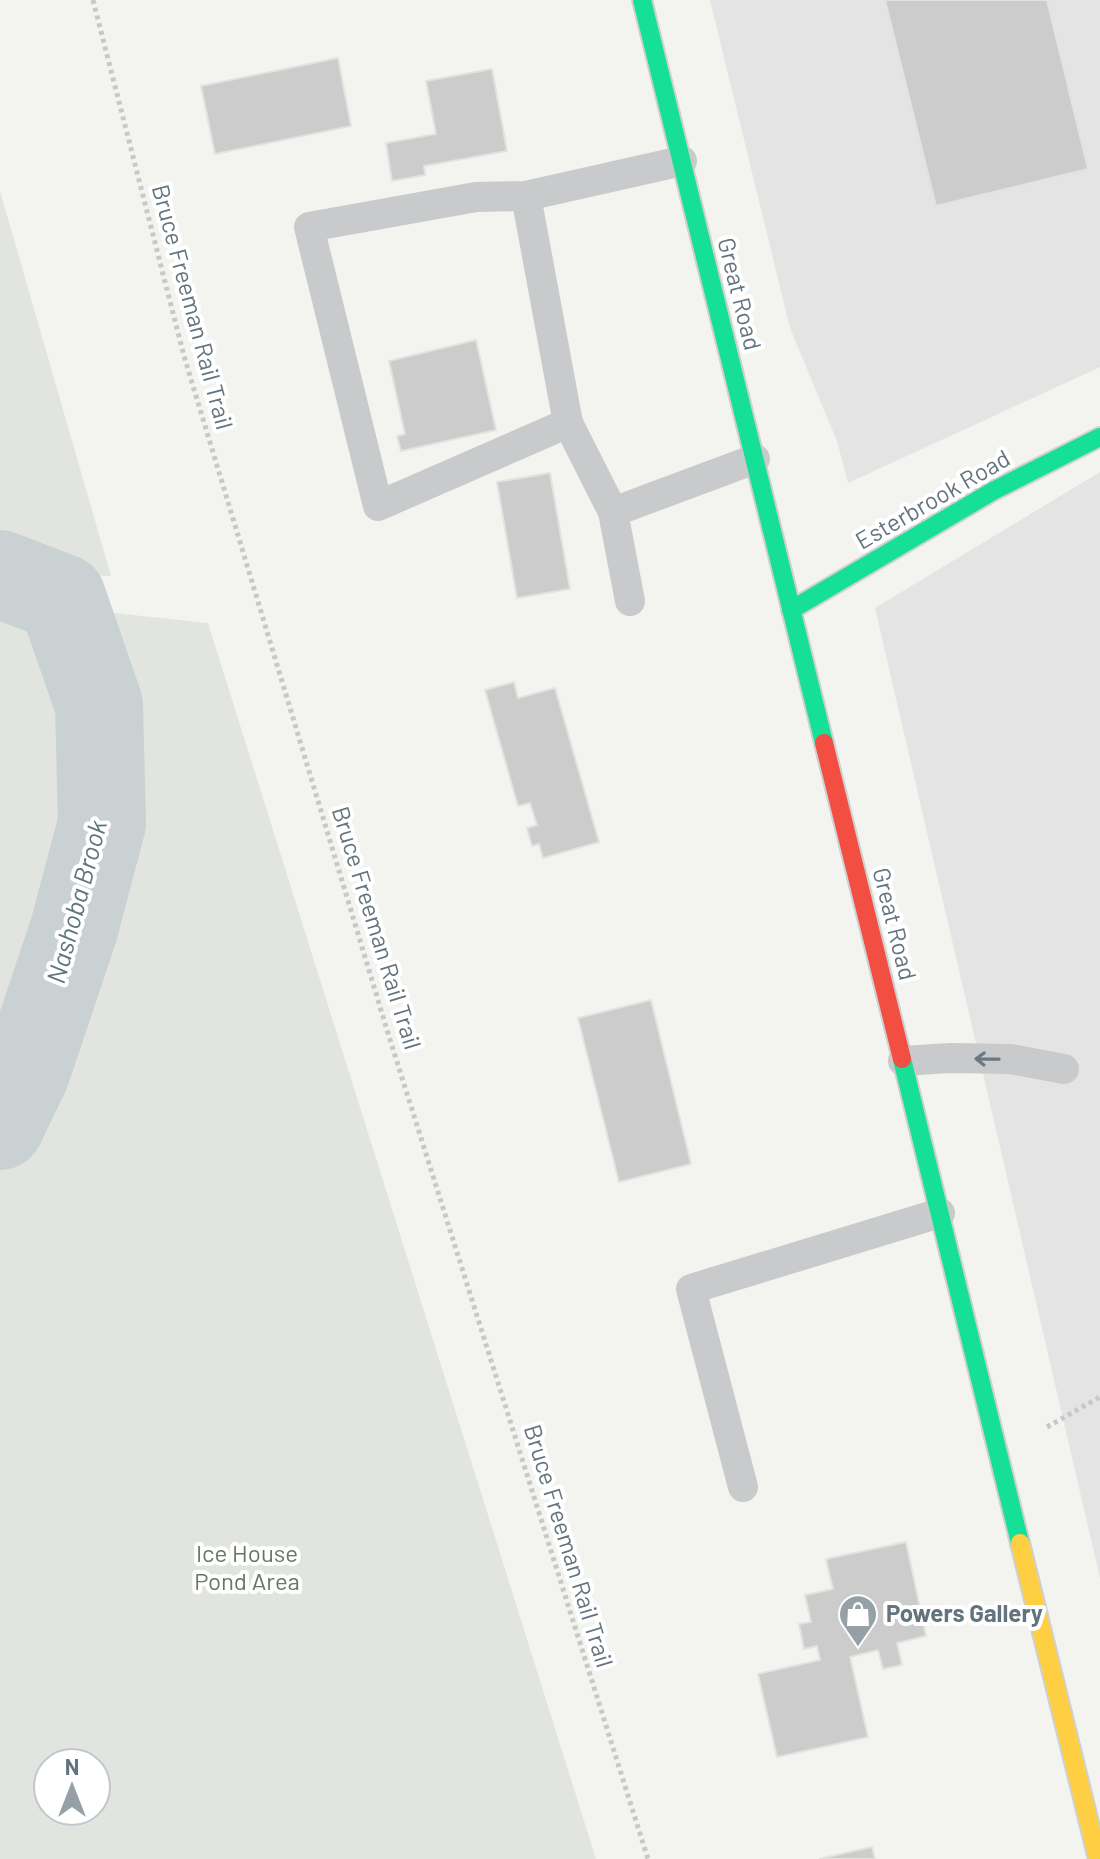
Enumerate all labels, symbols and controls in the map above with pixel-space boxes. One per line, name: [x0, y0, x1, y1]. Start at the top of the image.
street label: Bruce Freeman Rail Trail: [147, 181, 240, 432]
street label: Great Road: [713, 234, 768, 353]
street label: Esterbrook Road: [850, 443, 1015, 555]
street label: Bruce Freeman Rail Trail: [327, 803, 428, 1052]
water label: Nashoba Brook: [39, 816, 112, 987]
street label: Great Road: [868, 864, 923, 983]
one-way arrow: [974, 1051, 1001, 1067]
street label: Bruce Freeman Rail Trail: [519, 1421, 620, 1670]
park label: Ice House Pond Area: [194, 1538, 300, 1595]
shop icon: Powers Gallery: [837, 1593, 879, 1648]
place label: Powers Gallery: [886, 1598, 1043, 1627]
north arrow: [32, 1747, 112, 1827]
text: N: [65, 1753, 79, 1779]

